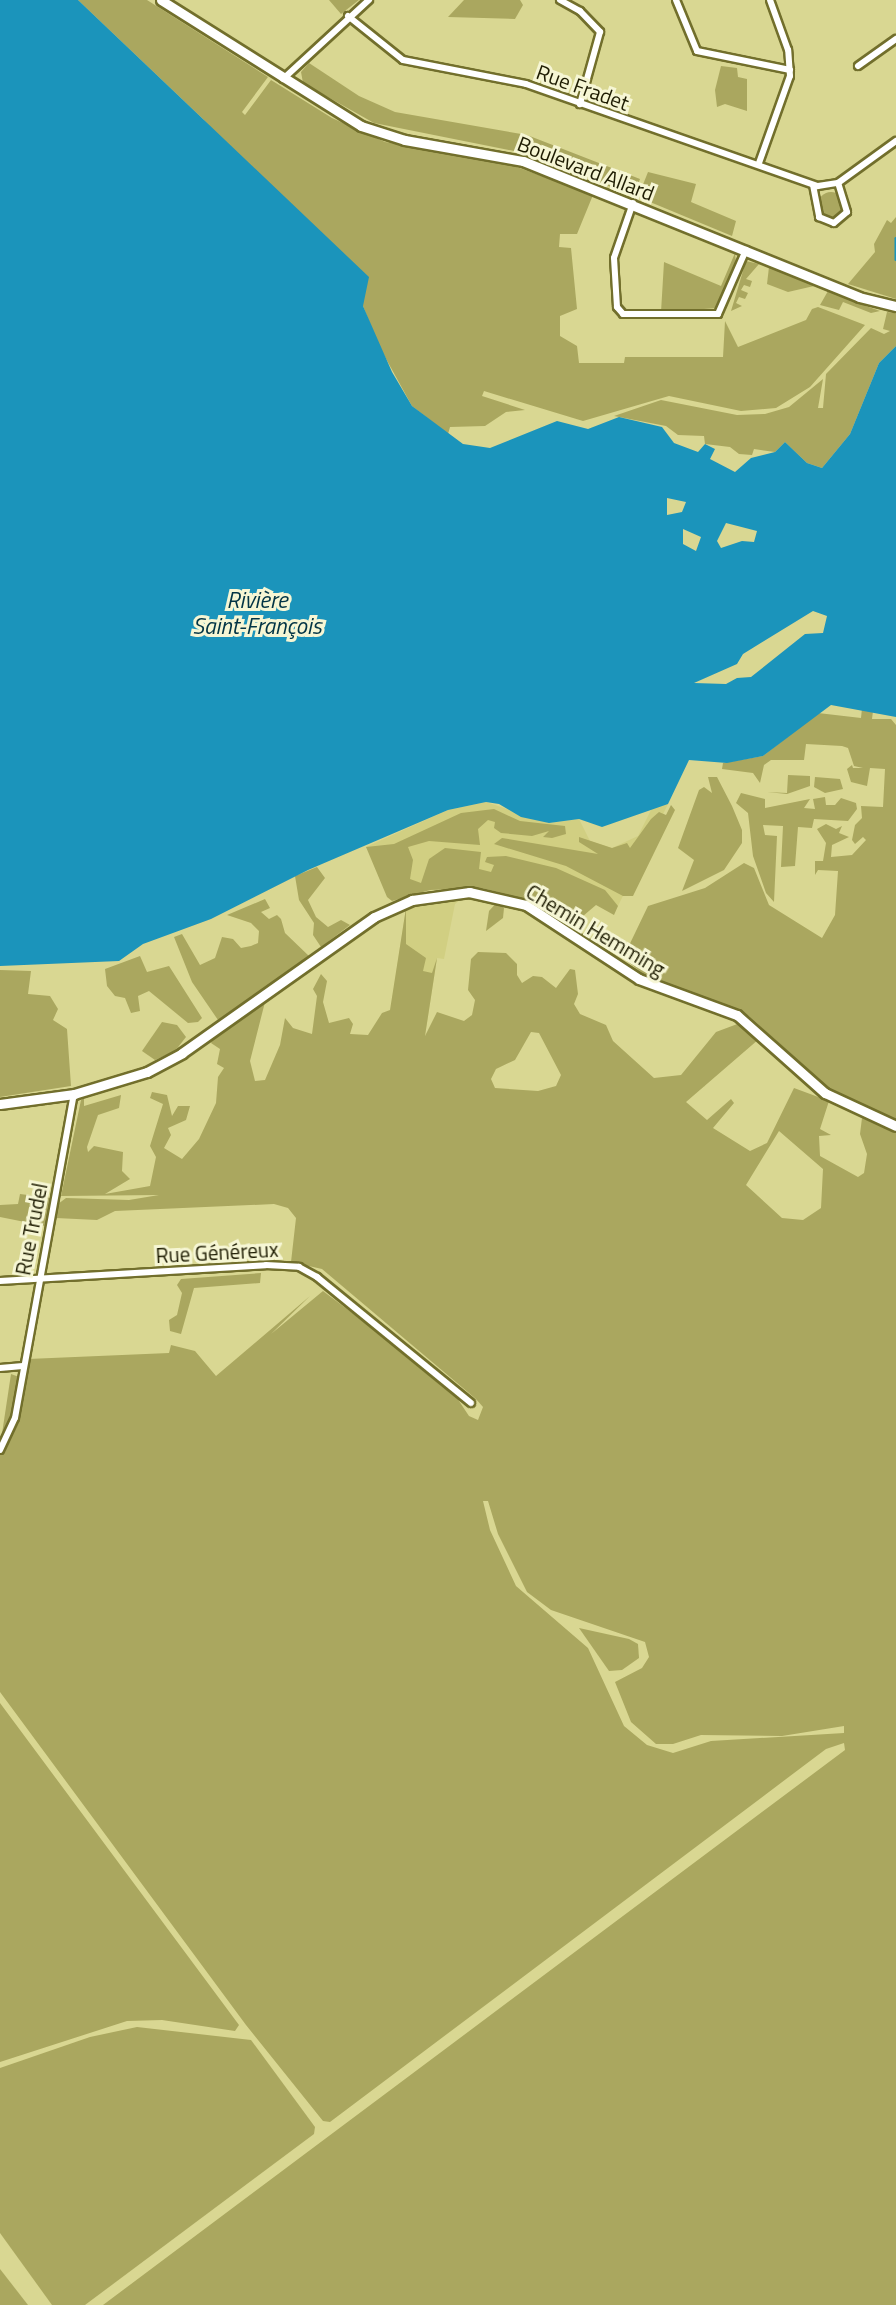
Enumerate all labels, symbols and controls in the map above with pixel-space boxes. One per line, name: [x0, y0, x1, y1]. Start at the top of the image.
street label: Rue Fradet: [533, 59, 633, 115]
street label: Boulevard Allard: [514, 130, 658, 206]
water label: Rivière Saint-François: [192, 586, 322, 640]
street label: Chemin Hemming: [522, 879, 670, 981]
street label: Rue Trudel: [10, 1181, 52, 1277]
street label: Rue Généreux: [155, 1236, 279, 1268]

